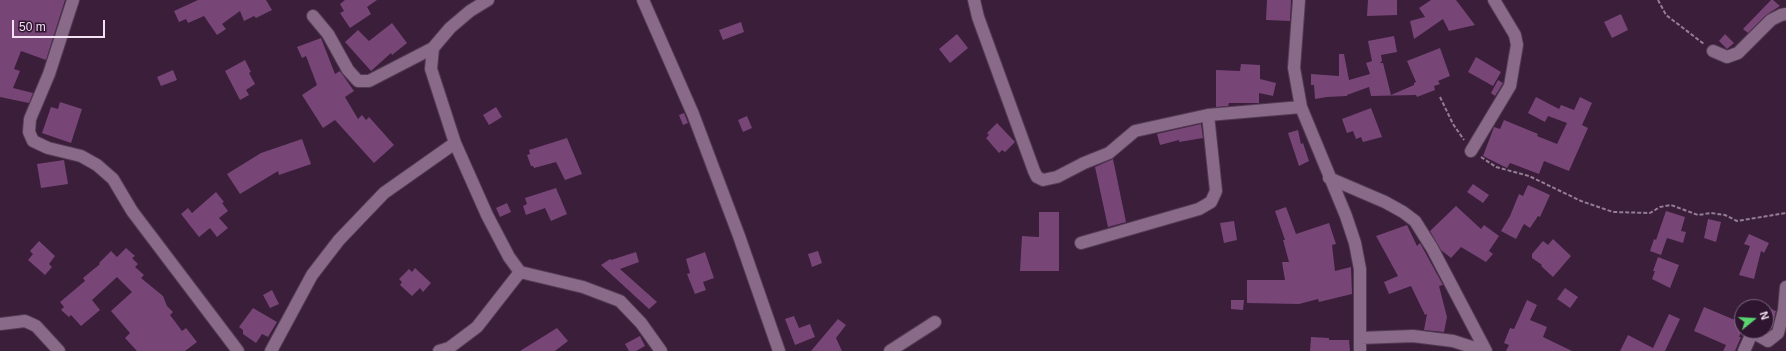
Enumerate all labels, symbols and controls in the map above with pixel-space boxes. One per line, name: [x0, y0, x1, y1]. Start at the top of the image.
scale bar: [14, 12, 107, 38]
text: 50 m: [19, 20, 46, 34]
north arrow: [1734, 299, 1774, 339]
text: N: [1758, 310, 1771, 321]

